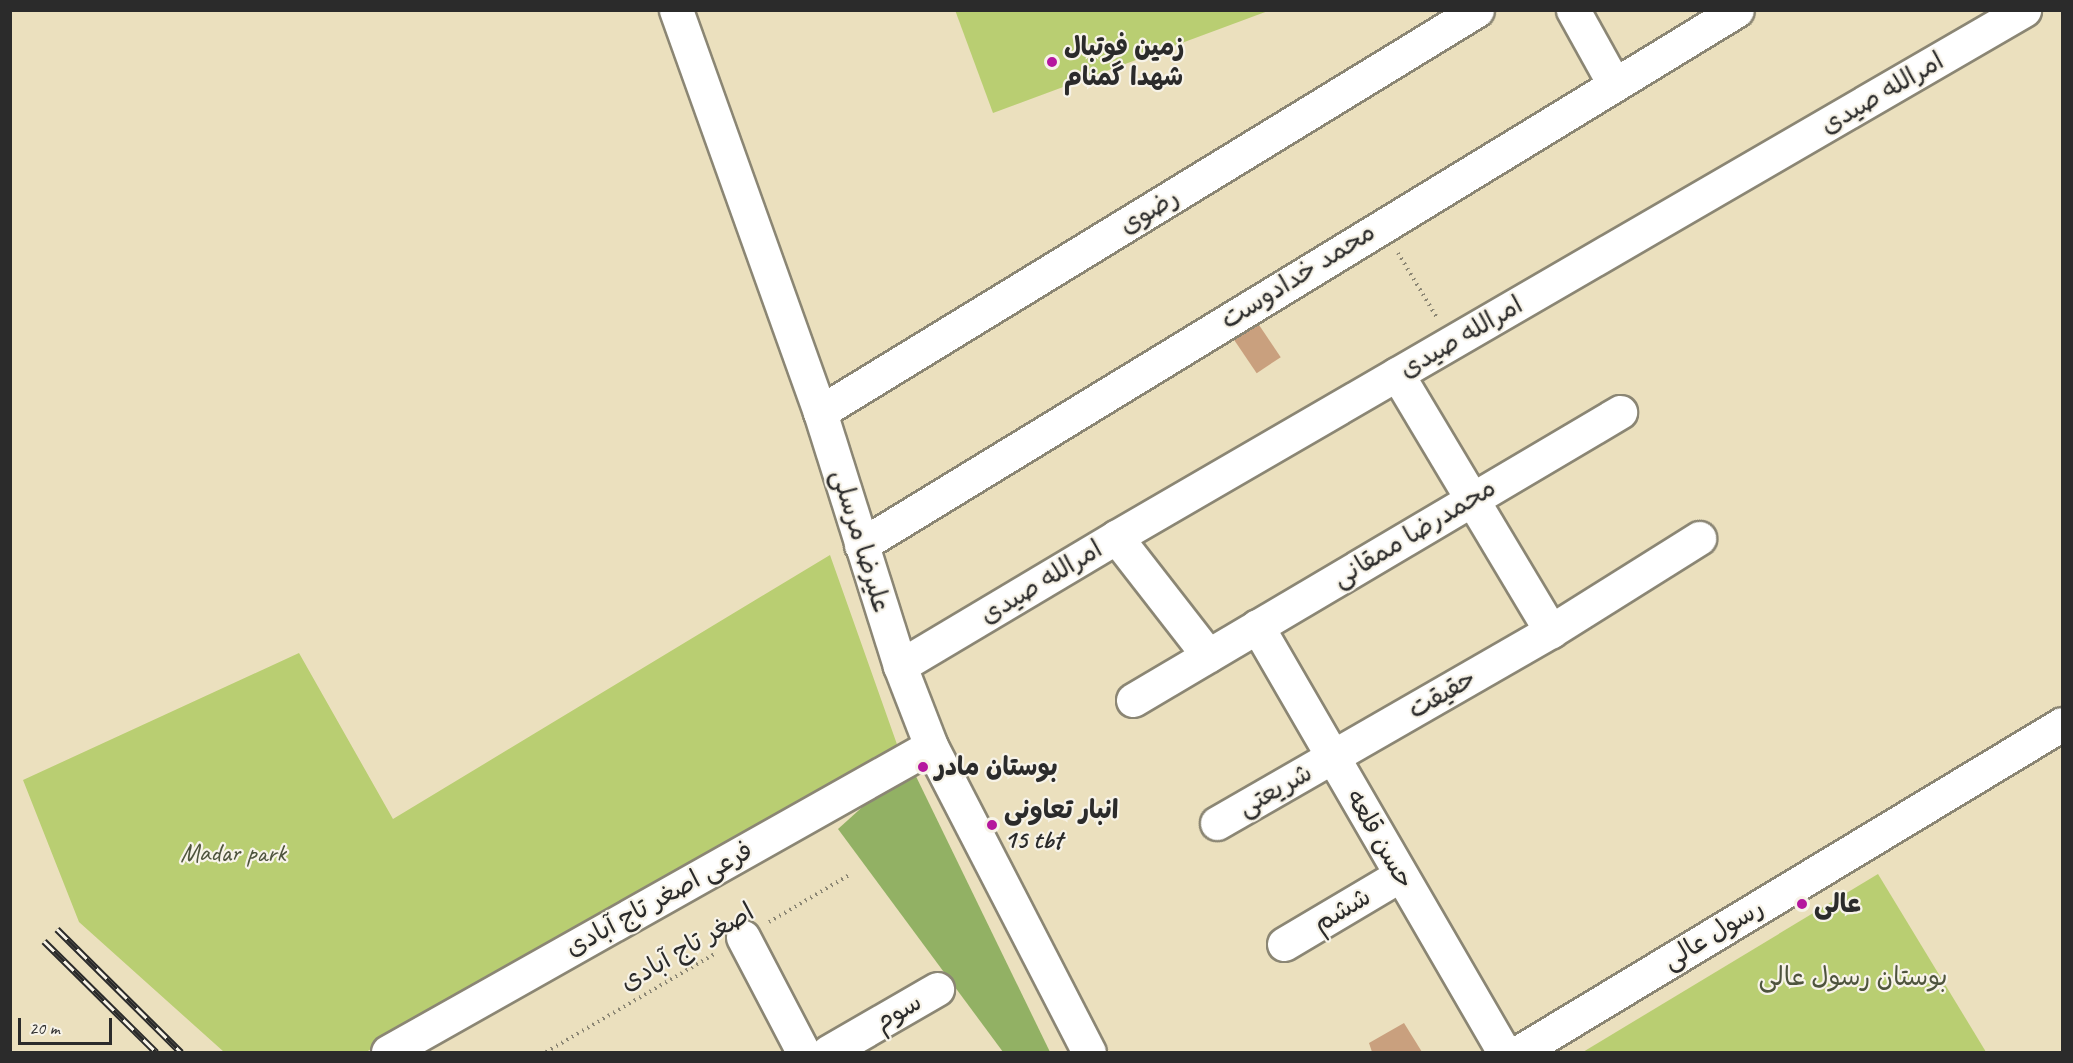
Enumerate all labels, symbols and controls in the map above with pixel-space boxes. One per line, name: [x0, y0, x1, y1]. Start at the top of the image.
place label: زمین فوتبال شهدا گمنام: [1064, 31, 1184, 92]
street label: امرالله صیدی: [1815, 45, 1949, 141]
marker: زمین فوتبال شهدا گمنام: [1045, 55, 1059, 69]
street label: رضوی: [1114, 181, 1184, 241]
street label: محمد خدادوست: [1215, 216, 1381, 336]
street label: امرالله صیدی: [1394, 289, 1528, 385]
street label: علیرضا مرسلی: [824, 466, 898, 616]
street label: محمدرضا ممقانی: [1327, 472, 1501, 594]
street label: امرالله صیدی: [974, 533, 1108, 631]
street label: حقیقت: [1403, 662, 1481, 726]
place label: بوستان مادر: [935, 751, 1058, 783]
street label: شریعتی: [1233, 757, 1317, 823]
marker: بوستان مادر: [916, 760, 930, 774]
street label: حسن قلعه: [1339, 784, 1421, 894]
place label: انبار تعاونی 15 tbt: [1004, 794, 1118, 856]
marker: انبار تعاونی 15 tbt: [985, 818, 999, 832]
street label: فرعی اصغر تاج آبادی: [560, 835, 758, 963]
park label: Madar park: [180, 837, 286, 869]
street label: ششم: [1308, 881, 1376, 939]
place label: عالی: [1814, 888, 1861, 920]
street label: رسول عالی: [1657, 892, 1769, 976]
street label: اصغر تاج آبادی: [614, 896, 760, 998]
marker: عالی: [1795, 897, 1809, 911]
park label: بوستان رسول عالی: [1758, 961, 1948, 993]
street label: سوم: [869, 986, 927, 1038]
scale bar: [21, 1006, 116, 1044]
text: 20 m: [29, 1017, 60, 1039]

